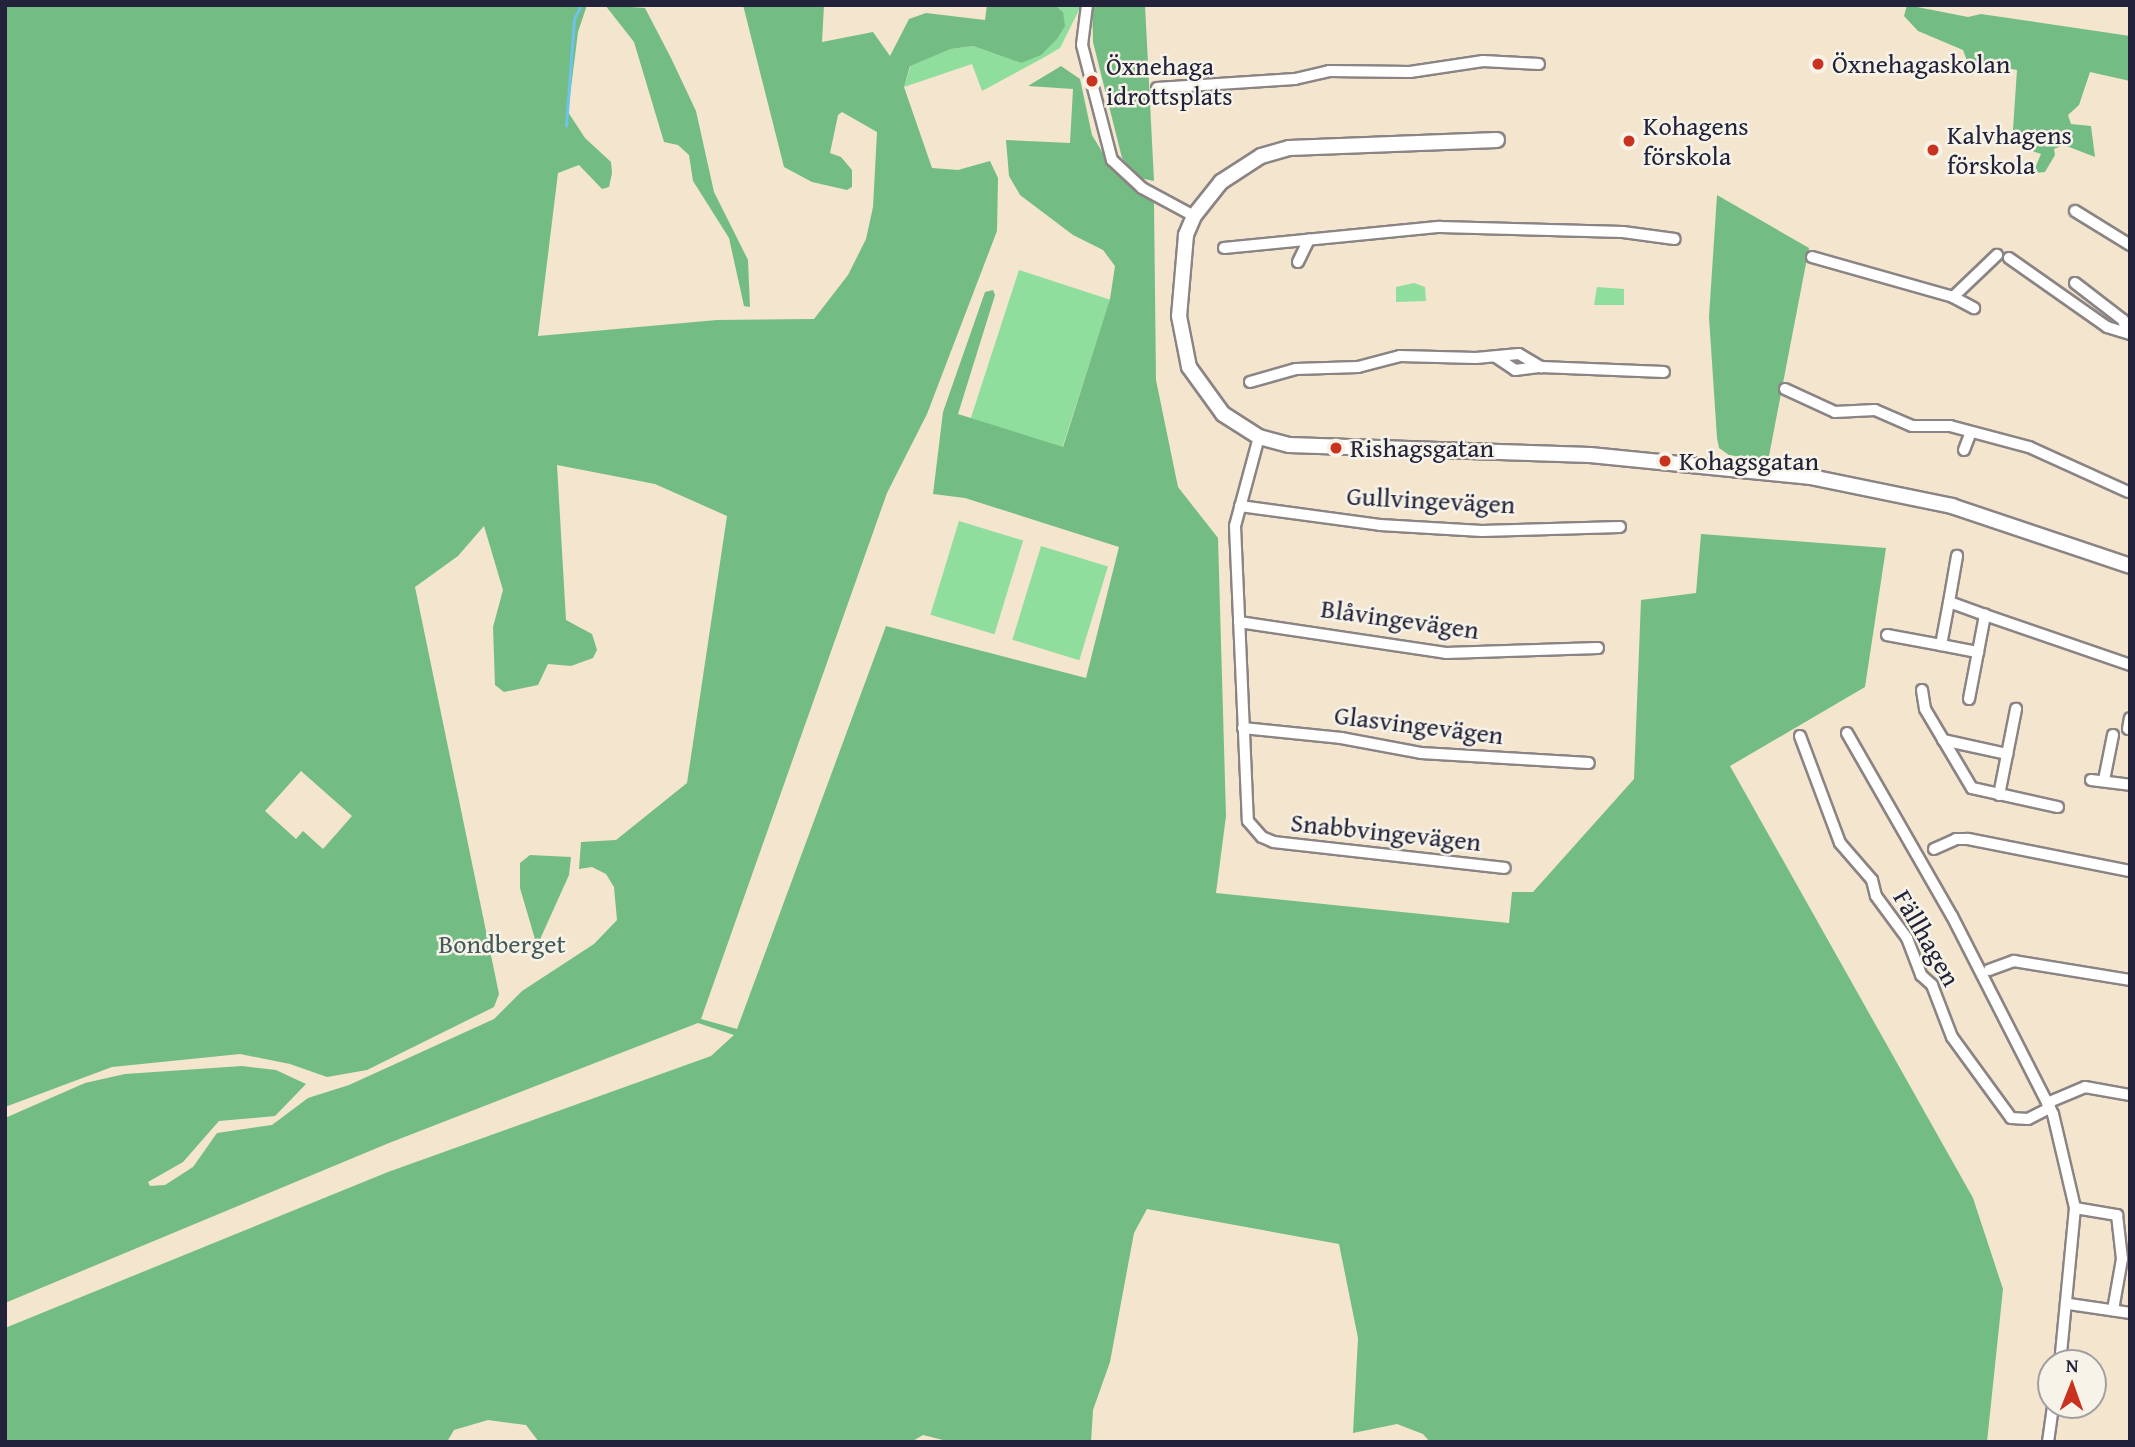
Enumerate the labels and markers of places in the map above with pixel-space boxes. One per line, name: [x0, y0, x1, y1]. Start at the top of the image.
place label: Öxnehagaskolan: [1832, 48, 2010, 80]
place label: Öxnehaga idrottsplats: [1106, 50, 1233, 112]
marker: Öxnehagaskolan: [1810, 56, 1826, 72]
marker: Öxnehaga idrottsplats: [1084, 73, 1100, 89]
place label: Kohagens förskola: [1643, 110, 1749, 172]
place label: Kalvhagens förskola: [1947, 119, 2072, 180]
marker: Kohagens förskola: [1621, 133, 1637, 149]
marker: Kalvhagens förskola: [1925, 142, 1941, 158]
place label: Rishagsgatan: [1350, 432, 1494, 464]
marker: Rishagsgatan: [1328, 440, 1344, 456]
place label: Kohagsgatan: [1679, 445, 1819, 477]
marker: Kohagsgatan: [1657, 453, 1673, 469]

